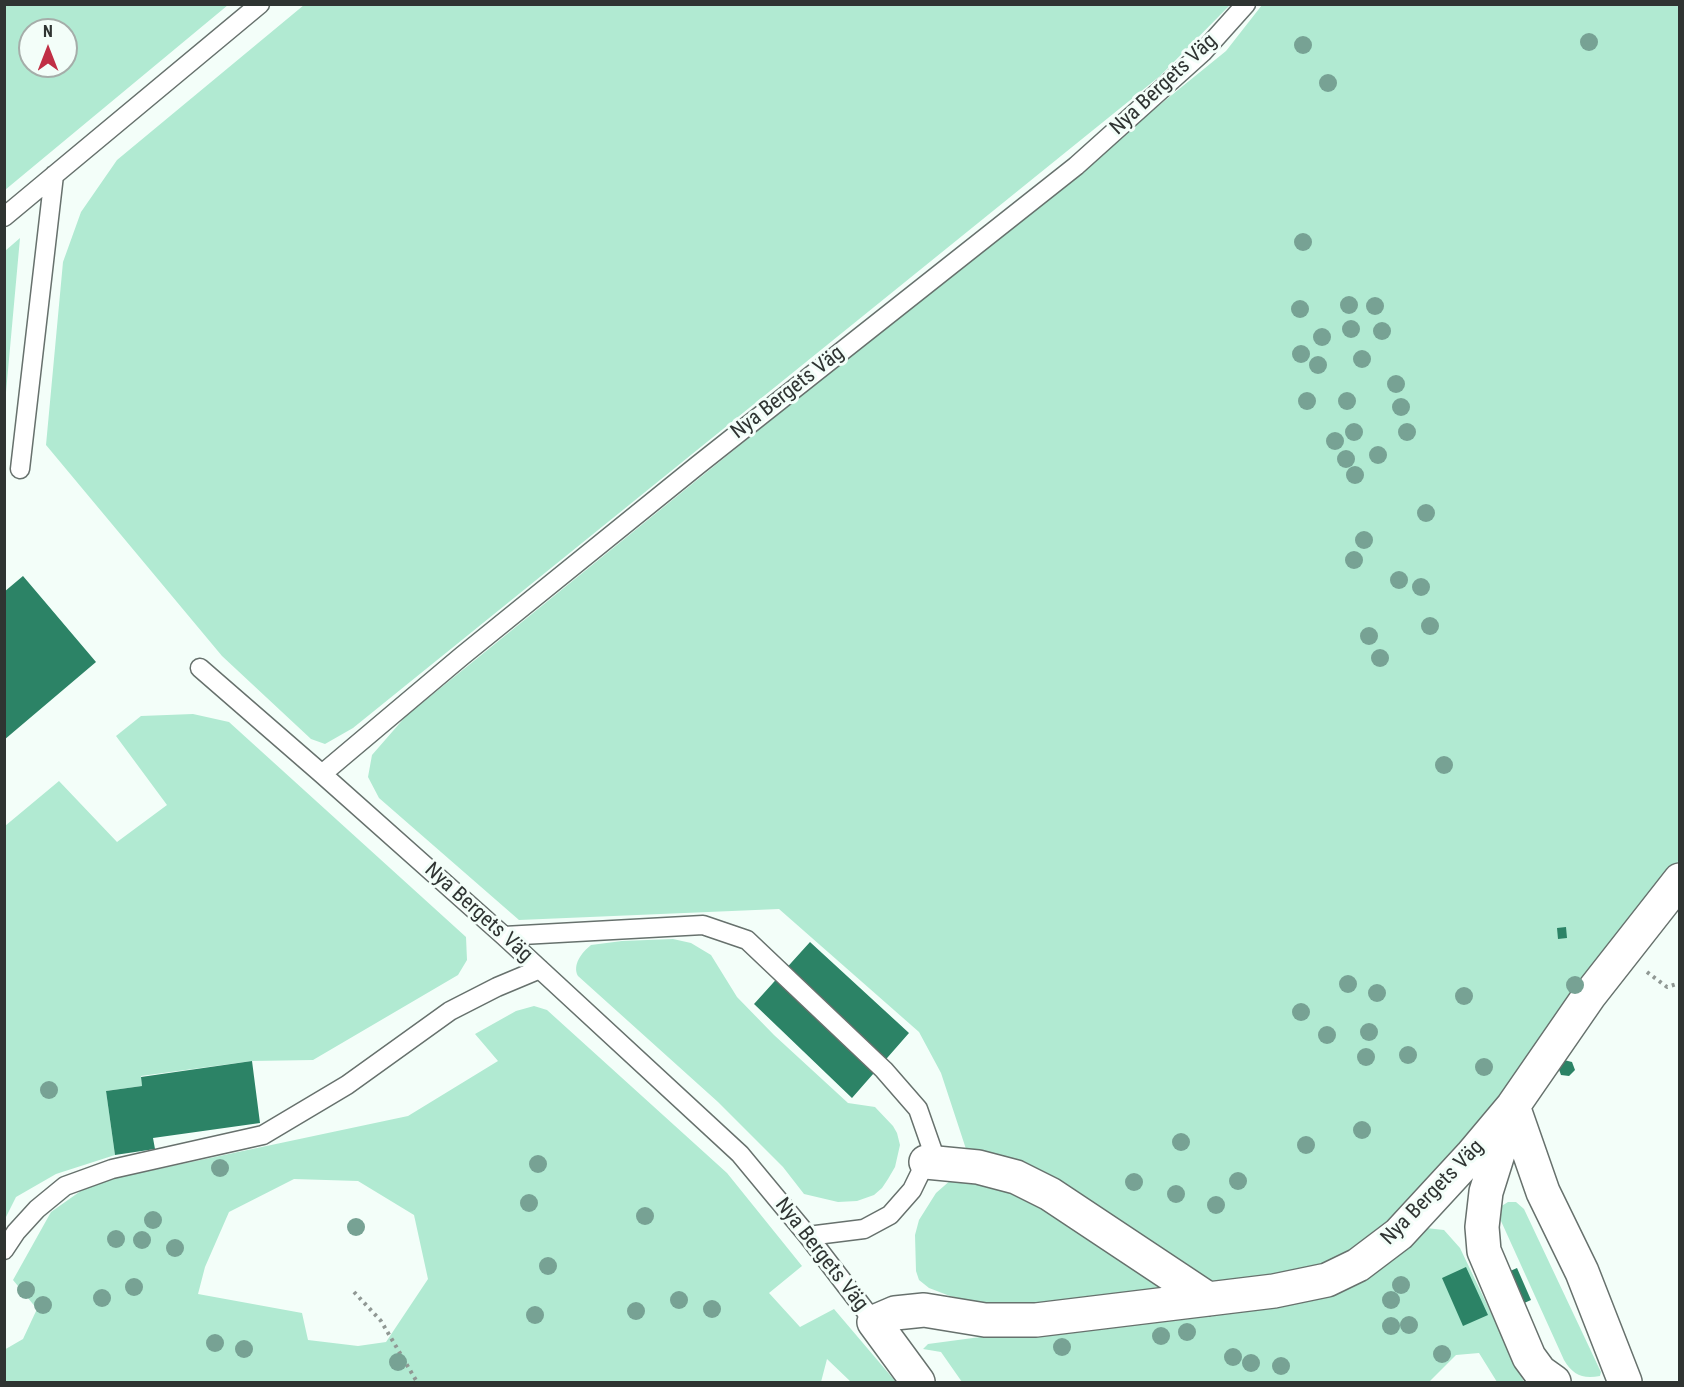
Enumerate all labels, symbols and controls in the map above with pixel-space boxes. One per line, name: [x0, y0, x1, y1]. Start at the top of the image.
north arrow: [18, 18, 78, 78]
text: N: [43, 22, 53, 41]
street label: Nya Bergets Väg: [1105, 29, 1223, 141]
street label: Nya Bergets Väg: [726, 341, 850, 445]
street label: Nya Bergets Väg: [419, 858, 537, 968]
street label: Nya Bergets Väg: [1377, 1135, 1489, 1251]
street label: Nya Bergets Väg: [769, 1193, 873, 1317]

